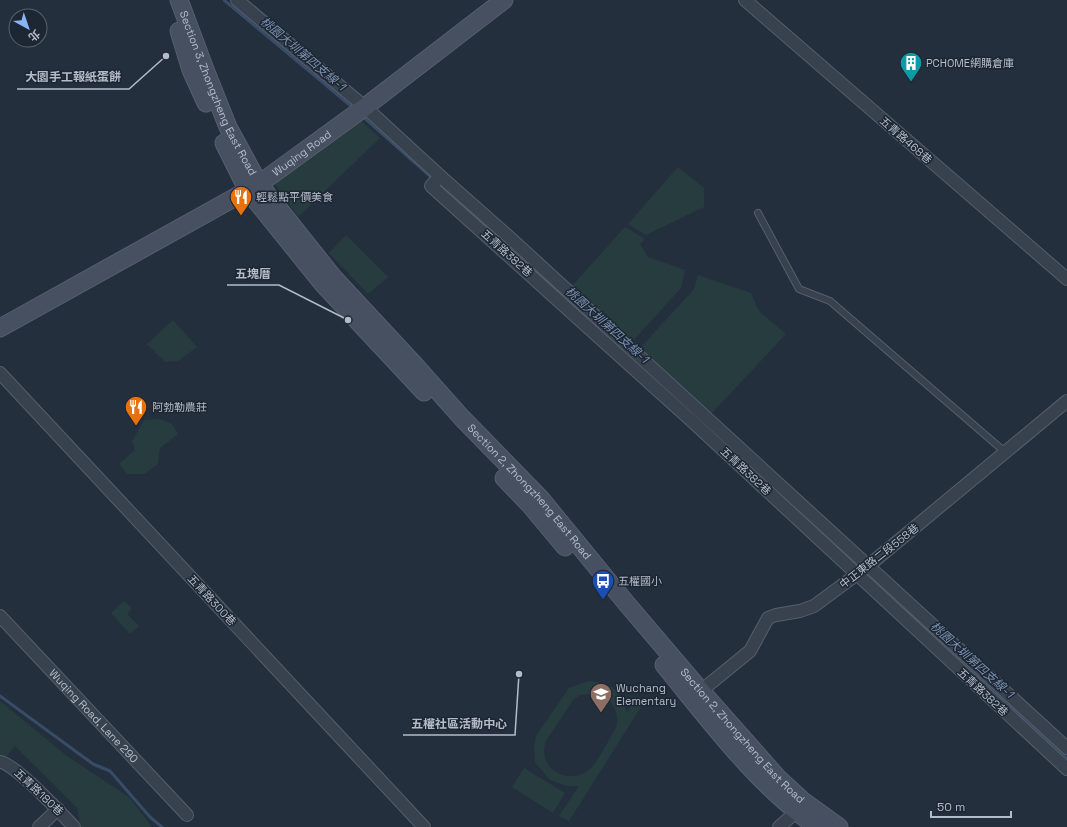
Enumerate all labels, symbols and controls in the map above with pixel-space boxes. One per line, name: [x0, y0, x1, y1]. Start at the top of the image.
north arrow: [8, 8, 48, 48]
street label: Section 3, Zhongzheng East Road: [177, 9, 260, 178]
water label: 桃園大圳第四支線-1: [257, 14, 350, 96]
text: 北: [26, 27, 43, 45]
building icon: PCHOME網購倉庫: [898, 50, 924, 83]
place label: PCHOME網購倉庫: [926, 56, 1014, 70]
callout: 大園手工報紙蛋餅: [17, 65, 129, 89]
text: 大園手工報紙蛋餅: [25, 69, 121, 85]
street label: 五青路468巷: [877, 114, 935, 166]
street label: Wuqing Road: [269, 127, 334, 179]
restaurant icon: 輕鬆點平價美食: [228, 184, 254, 217]
place label: 輕鬆點平價美食: [256, 190, 333, 204]
street label: 五青路382巷: [478, 226, 536, 280]
callout: 五塊厝: [227, 261, 279, 285]
text: 五塊厝: [235, 266, 271, 282]
water label: 桃園大圳第四支線-1: [562, 283, 653, 368]
restaurant icon: 阿勃勒農莊: [123, 394, 149, 427]
place label: 阿勃勒農莊: [152, 400, 207, 414]
street label: Section 2, Zhongzheng East Road: [465, 421, 595, 562]
street label: 五青路382巷: [718, 444, 774, 498]
street label: 中正東路二段558巷: [836, 521, 922, 591]
bus stop icon: 五權國小: [590, 568, 616, 601]
street label: 五青路300巷: [185, 572, 239, 628]
place label: 五權國小: [618, 574, 662, 588]
water label: 桃園大圳第四支線-1: [927, 618, 1018, 703]
street label: Section 2, Zhongzheng East Road: [677, 665, 808, 806]
street label: 五青路382巷: [955, 665, 1011, 719]
street label: Wuqing Road, Lane 290: [46, 666, 141, 766]
school or university icon: Wuchang Elementary: [588, 681, 614, 714]
place label: Wuchang Elementary: [616, 681, 676, 708]
callout: 五權社區活動中心: [403, 711, 515, 735]
text: 五權社區活動中心: [411, 716, 507, 732]
street label: 五青路180巷: [11, 766, 67, 818]
scale bar: [931, 793, 1011, 819]
text: 50 m: [937, 799, 965, 815]

